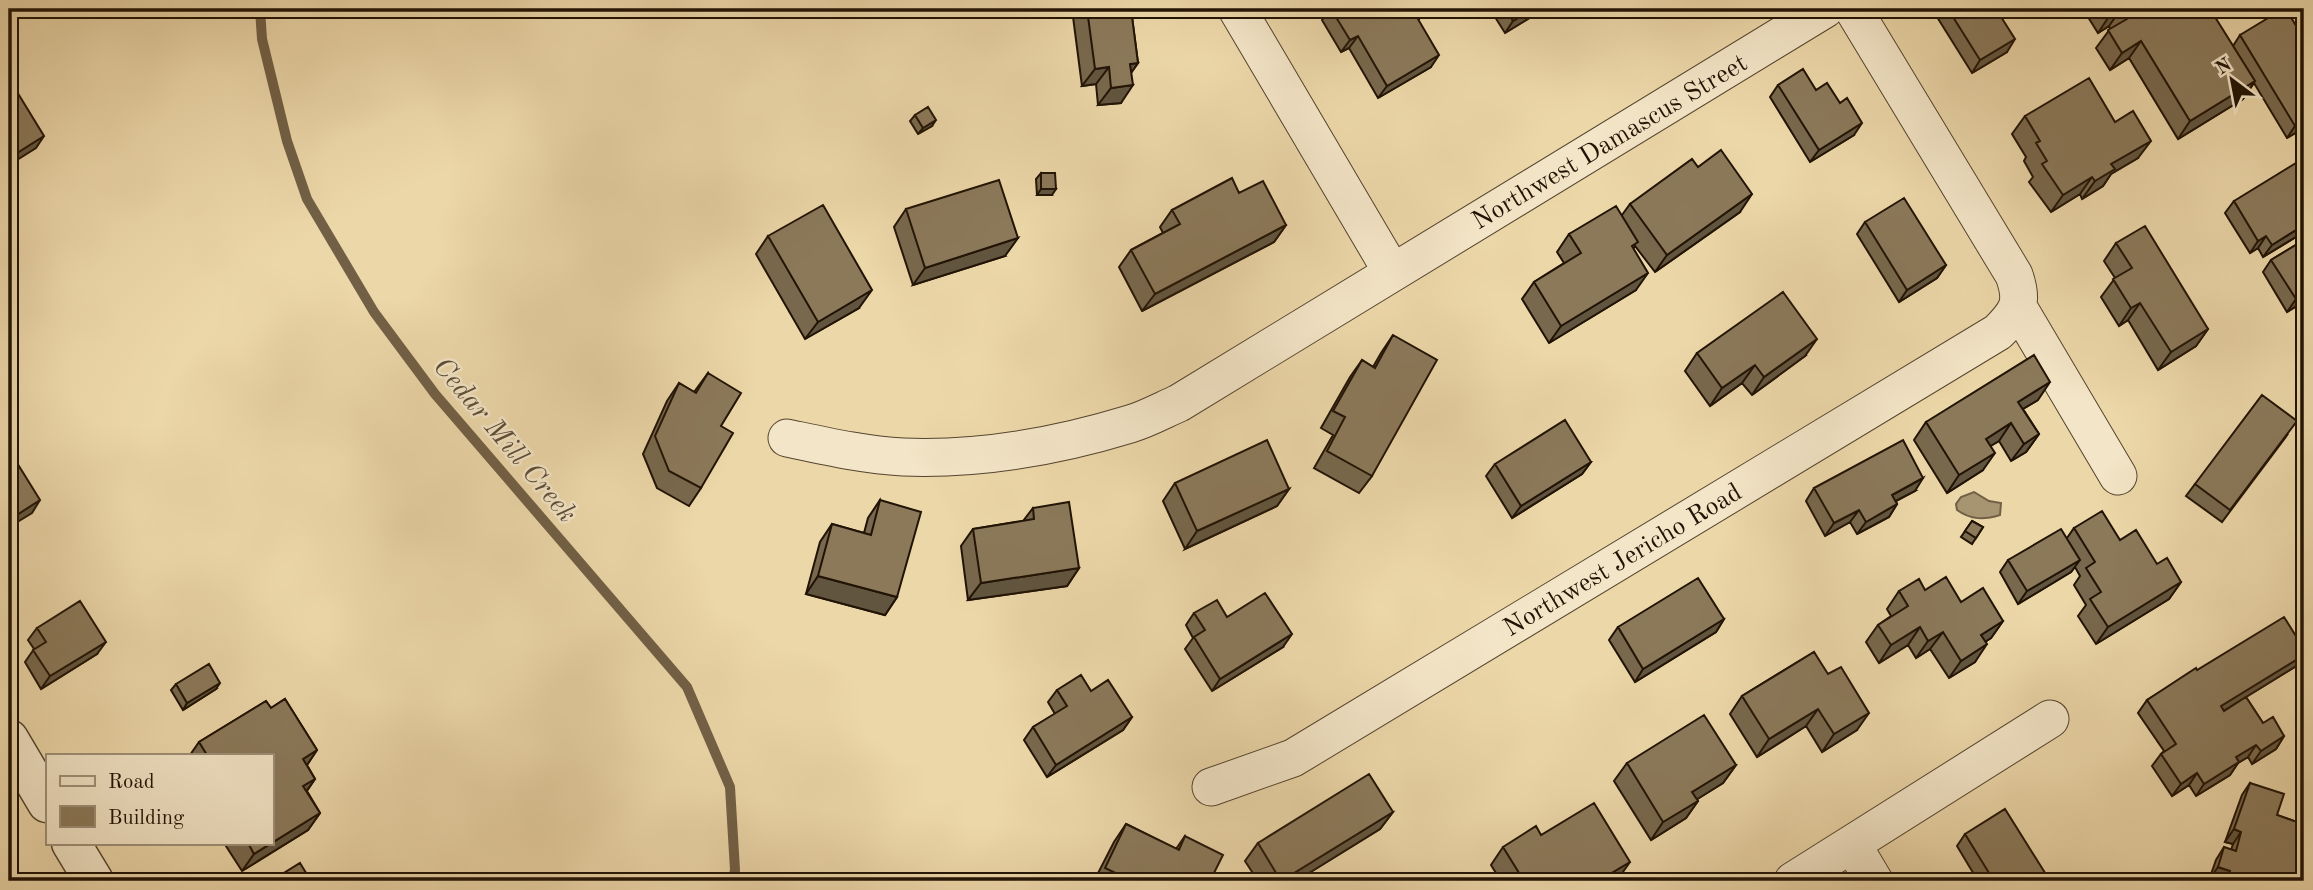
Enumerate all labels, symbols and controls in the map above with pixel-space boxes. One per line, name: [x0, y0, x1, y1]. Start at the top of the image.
north arrow: [2198, 46, 2268, 116]
street label: Northwest Damascus Street: [1468, 50, 1752, 235]
text: N: [2213, 56, 2236, 80]
water label: Cedar Mill Creek: [427, 353, 581, 529]
street label: Northwest Jericho Road: [1499, 479, 1747, 642]
legend: [46, 754, 273, 844]
text: Road: [108, 772, 155, 793]
text: Building: [108, 808, 185, 829]

